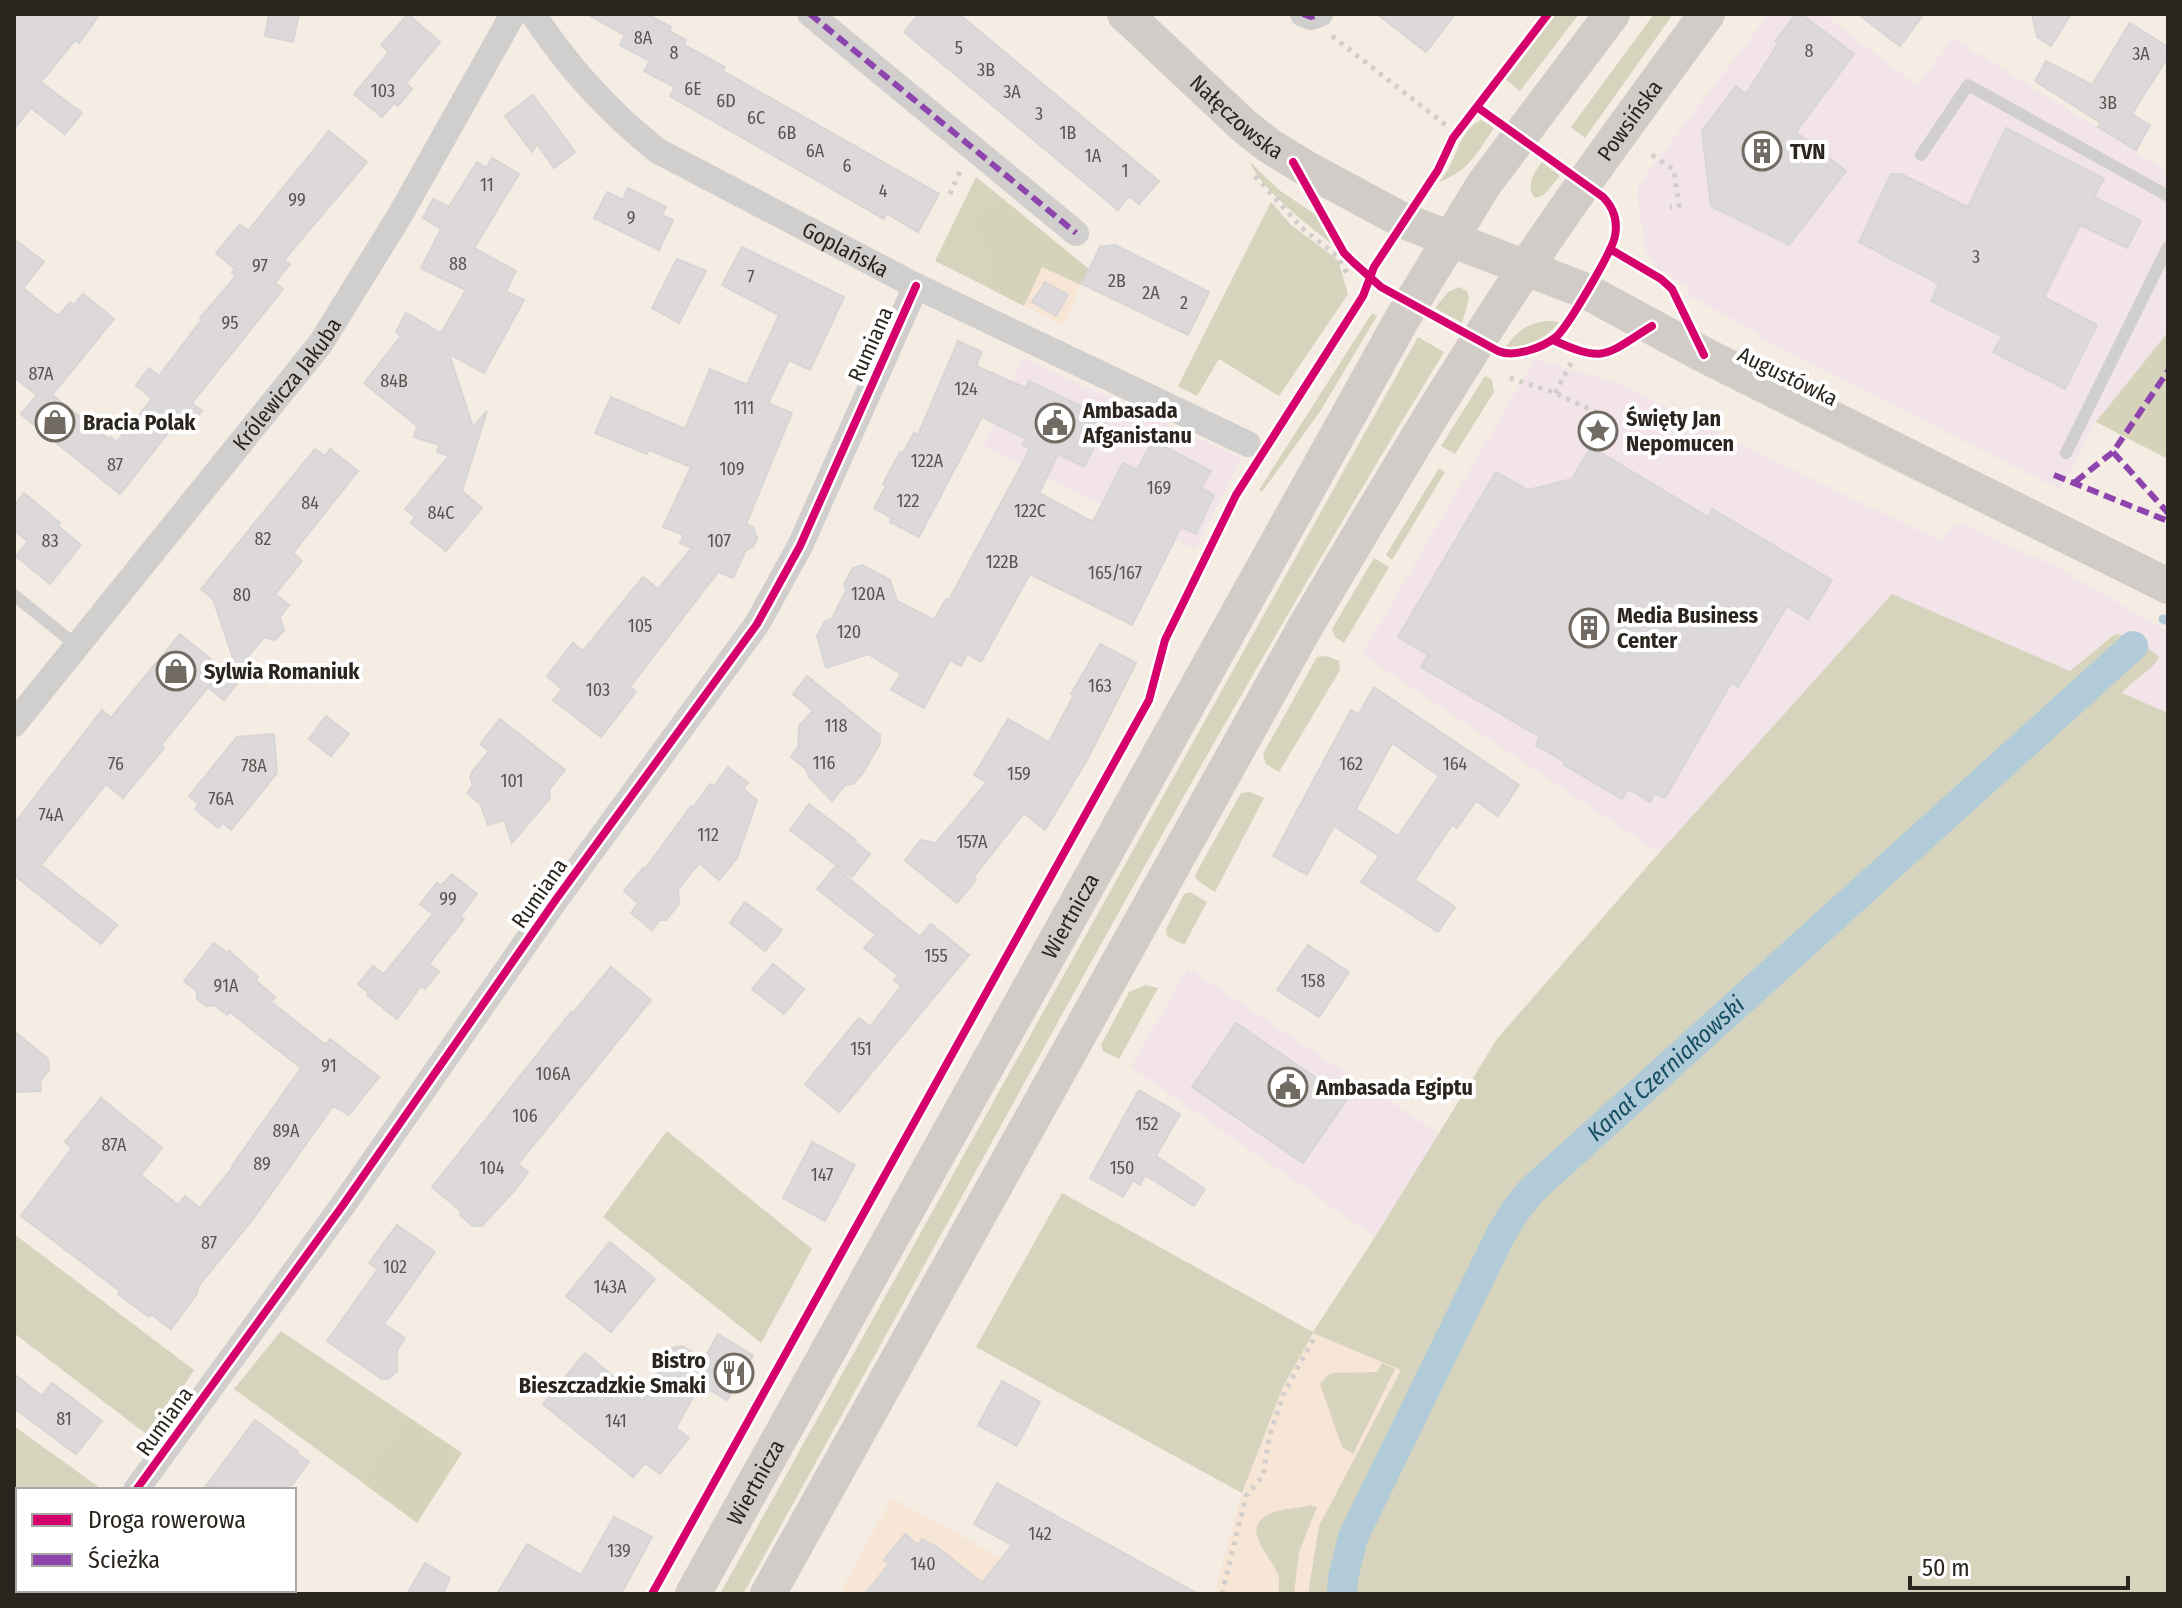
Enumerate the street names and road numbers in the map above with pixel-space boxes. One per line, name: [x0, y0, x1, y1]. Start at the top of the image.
street label: Nałęczowska: [1184, 69, 1288, 165]
street label: Powsińska: [1591, 75, 1668, 166]
street label: Goplańska: [797, 216, 893, 283]
street label: Rumiana: [842, 303, 899, 386]
street label: Królewicza Jakuba: [227, 313, 347, 456]
street label: Augustówka: [1733, 341, 1842, 412]
street label: Rumiana: [506, 853, 573, 933]
street label: Wiertnicza: [1036, 869, 1105, 964]
street label: Rumiana: [130, 1381, 199, 1461]
street label: Wiertnicza: [721, 1435, 790, 1530]

